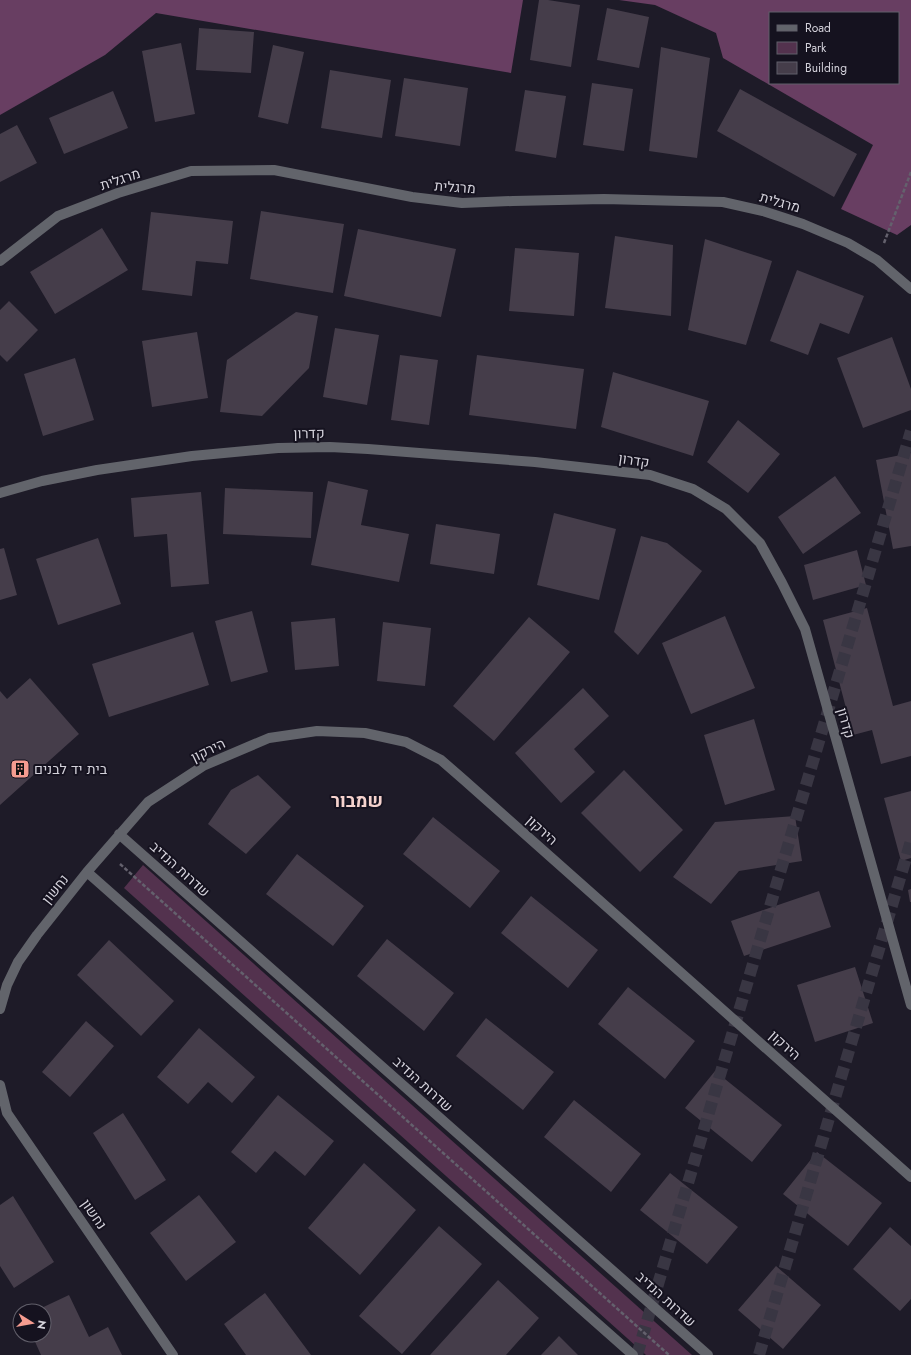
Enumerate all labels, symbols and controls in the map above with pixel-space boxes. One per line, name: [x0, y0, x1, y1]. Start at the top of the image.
legend: [769, 12, 899, 84]
text: Road: [805, 19, 831, 37]
text: Park: [805, 39, 827, 57]
text: Building: [805, 59, 847, 77]
street label: מרגלית: [97, 163, 143, 195]
street label: מרגלית: [434, 176, 476, 198]
street label: מרגלית: [757, 187, 803, 217]
street label: קדרון: [293, 423, 325, 443]
street label: קדרון: [617, 448, 651, 472]
street label: קדרון: [832, 705, 860, 741]
street label: הירקון: [187, 733, 229, 767]
building icon: בית יד לבנים: [9, 758, 31, 780]
place label: בית יד לבנים: [34, 759, 108, 779]
district label: שמבור: [331, 788, 383, 814]
street label: הירקון: [522, 810, 562, 850]
street label: שדרות הנדיב: [146, 837, 214, 901]
street label: נחשון: [37, 870, 73, 908]
street label: הירקון: [765, 1025, 805, 1065]
street label: שדרות הנדיב: [389, 1052, 457, 1116]
street label: נחשון: [76, 1195, 112, 1233]
street label: שדרות הנדיב: [632, 1267, 700, 1331]
north arrow: [12, 1303, 52, 1343]
text: N: [33, 1319, 51, 1331]

